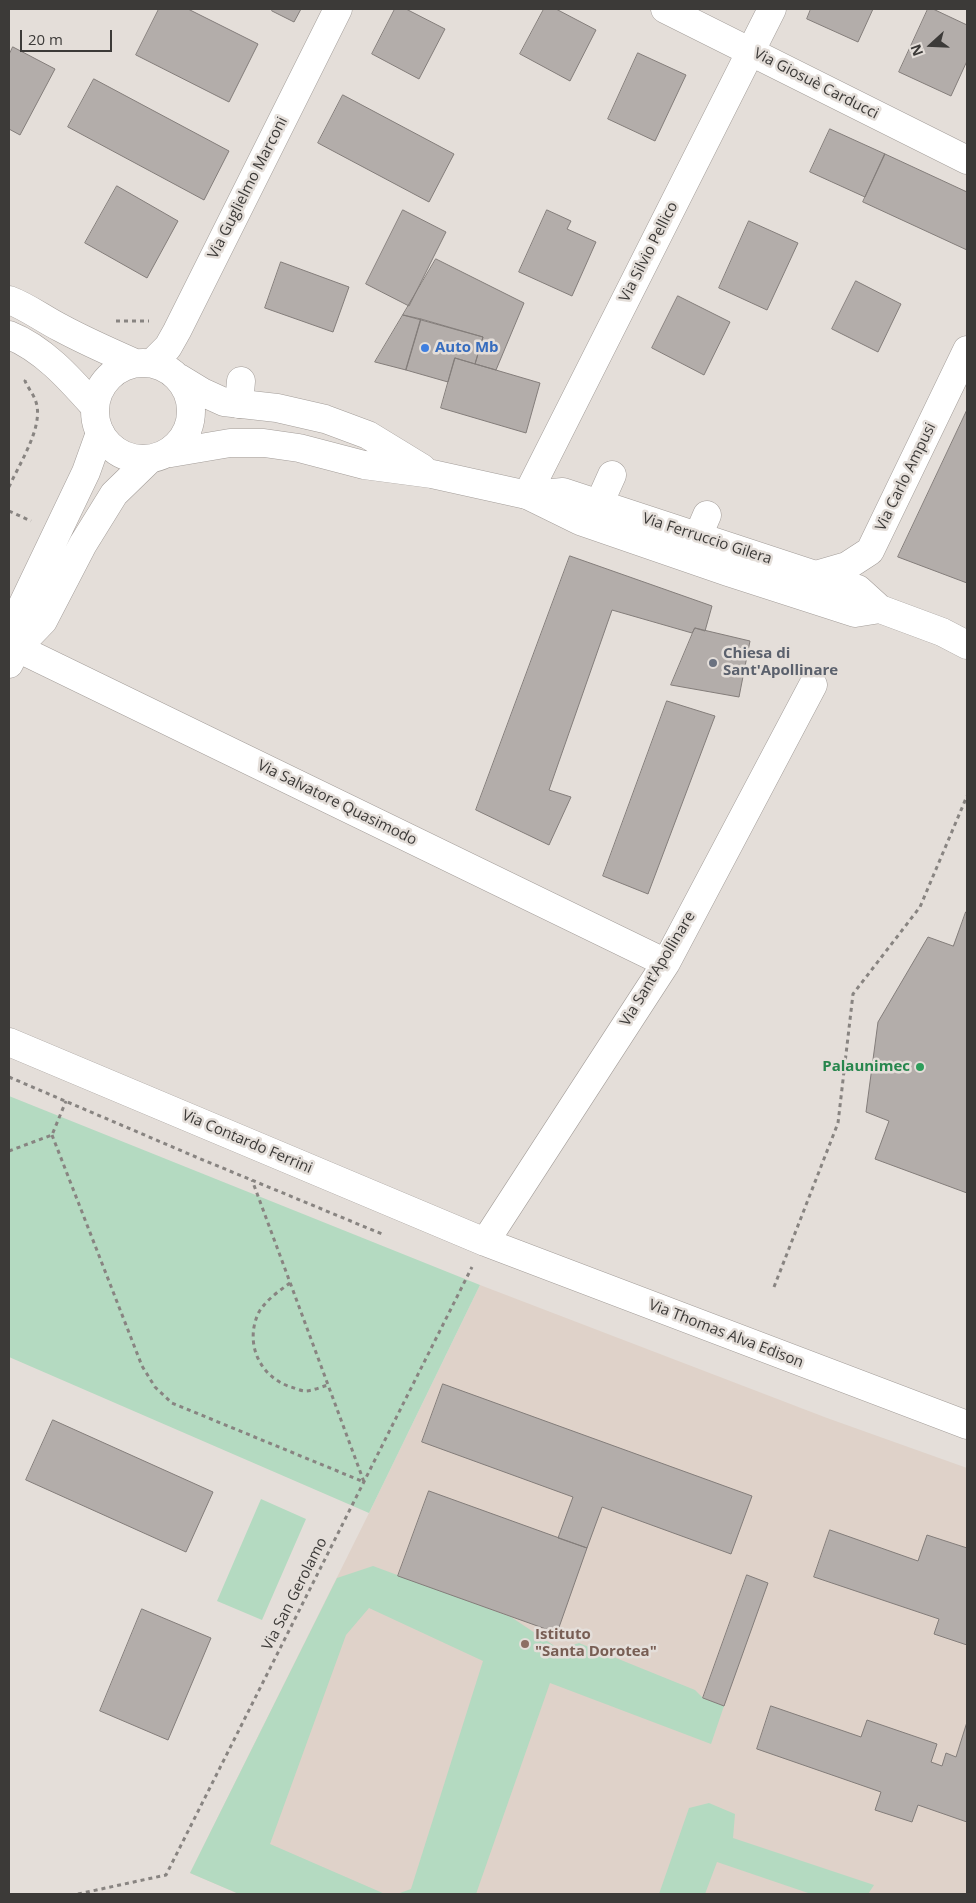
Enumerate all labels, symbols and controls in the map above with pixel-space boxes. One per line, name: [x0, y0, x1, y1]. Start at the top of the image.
scale bar: [22, 20, 115, 52]
north arrow: [906, 20, 956, 70]
text: 20 m: [28, 29, 63, 49]
text: N: [906, 42, 927, 59]
street label: Via Giosuè Carducci: [751, 45, 881, 123]
street label: Via Guglielmo Marconi: [204, 114, 292, 262]
street label: Via Silvio Pellico: [616, 199, 682, 305]
place label: Auto Mb: [435, 339, 499, 357]
marker: Auto Mb: [419, 342, 431, 354]
street label: Via Carlo Ampusi: [872, 420, 940, 534]
street label: Via Ferruccio Gilera: [640, 510, 774, 568]
place label: Chiesa di Sant'Apollinare: [723, 645, 838, 680]
marker: Chiesa di Sant'Apollinare: [707, 657, 719, 669]
street label: Via Salvatore Quasimodo: [254, 757, 420, 849]
street label: Via Sant'Apollinare: [617, 908, 699, 1030]
place label: Palaunimec: [822, 1058, 910, 1076]
marker: Palaunimec: [914, 1061, 926, 1073]
street label: Via Contardo Ferrini: [179, 1106, 315, 1178]
street label: Via Thomas Alva Edison: [646, 1296, 806, 1372]
street label: Via San Gerolamo: [259, 1535, 331, 1653]
place label: Istituto "Santa Dorotea": [535, 1626, 657, 1661]
marker: Istituto "Santa Dorotea": [519, 1638, 531, 1650]

